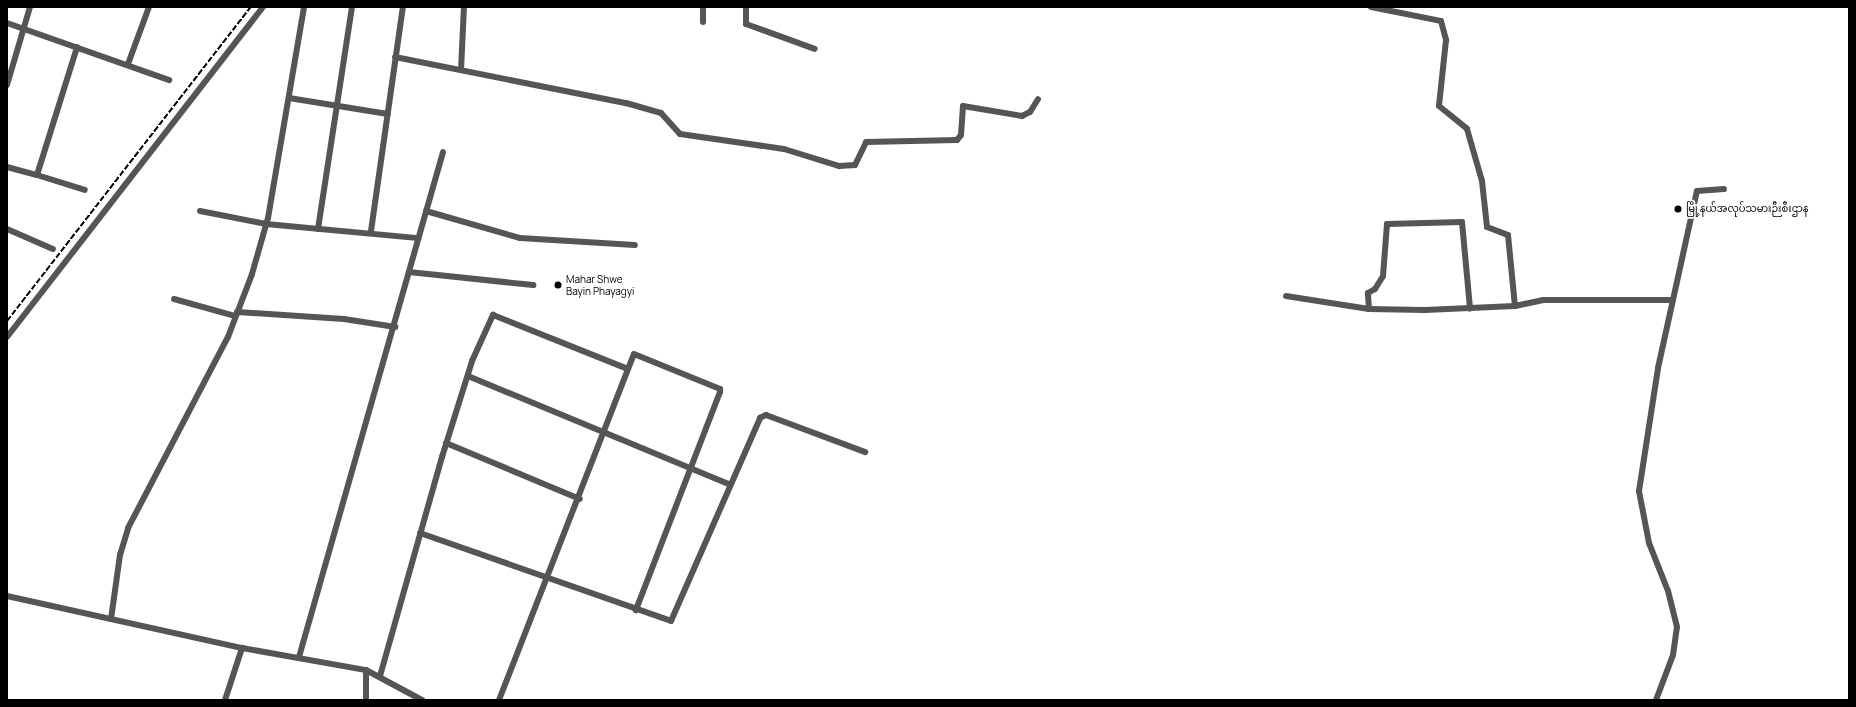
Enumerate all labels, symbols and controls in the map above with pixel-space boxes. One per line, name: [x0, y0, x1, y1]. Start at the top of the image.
place label: မြို့နယ်အလုပ်သမားဉီးစီးဌာန: [1686, 203, 1809, 215]
marker: မြို့နယ်အလုပ်သမားဉီးစီးဌာန: [1673, 204, 1683, 214]
place label: Mahar Shwe Bayin Phayagyi: [566, 273, 634, 296]
marker: Mahar Shwe Bayin Phayagyi: [553, 280, 563, 290]

